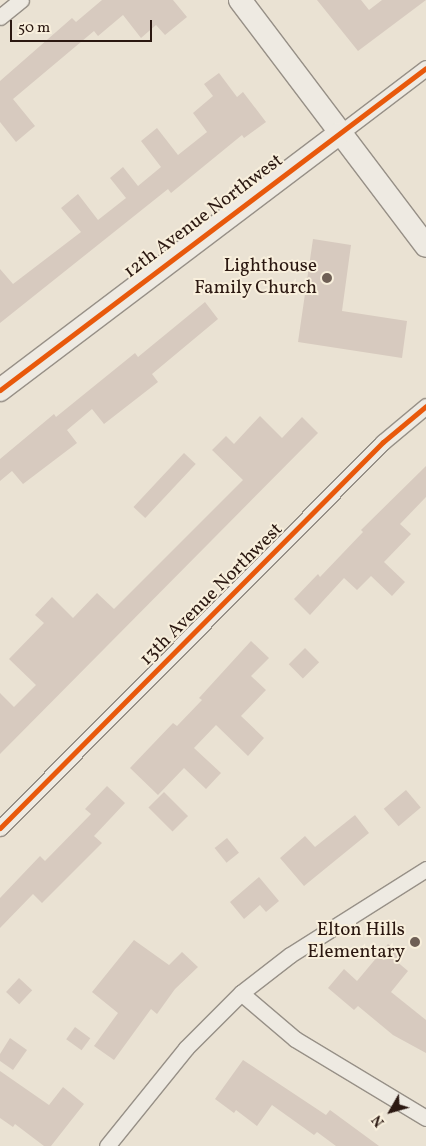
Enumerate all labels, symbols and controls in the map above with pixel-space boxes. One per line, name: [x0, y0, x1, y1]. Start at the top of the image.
scale bar: [12, 10, 155, 42]
text: 50 m: [18, 18, 50, 39]
street label: 12th Avenue Northwest: [120, 150, 288, 284]
place label: Lighthouse Family Church: [194, 256, 317, 300]
marker: Lighthouse Family Church: [321, 272, 333, 284]
street label: 13th Avenue Northwest: [136, 519, 288, 671]
place label: Elton Hills Elementary: [307, 920, 405, 964]
marker: Elton Hills Elementary: [409, 936, 421, 948]
north arrow: [366, 1086, 416, 1136]
text: N: [368, 1111, 389, 1130]

